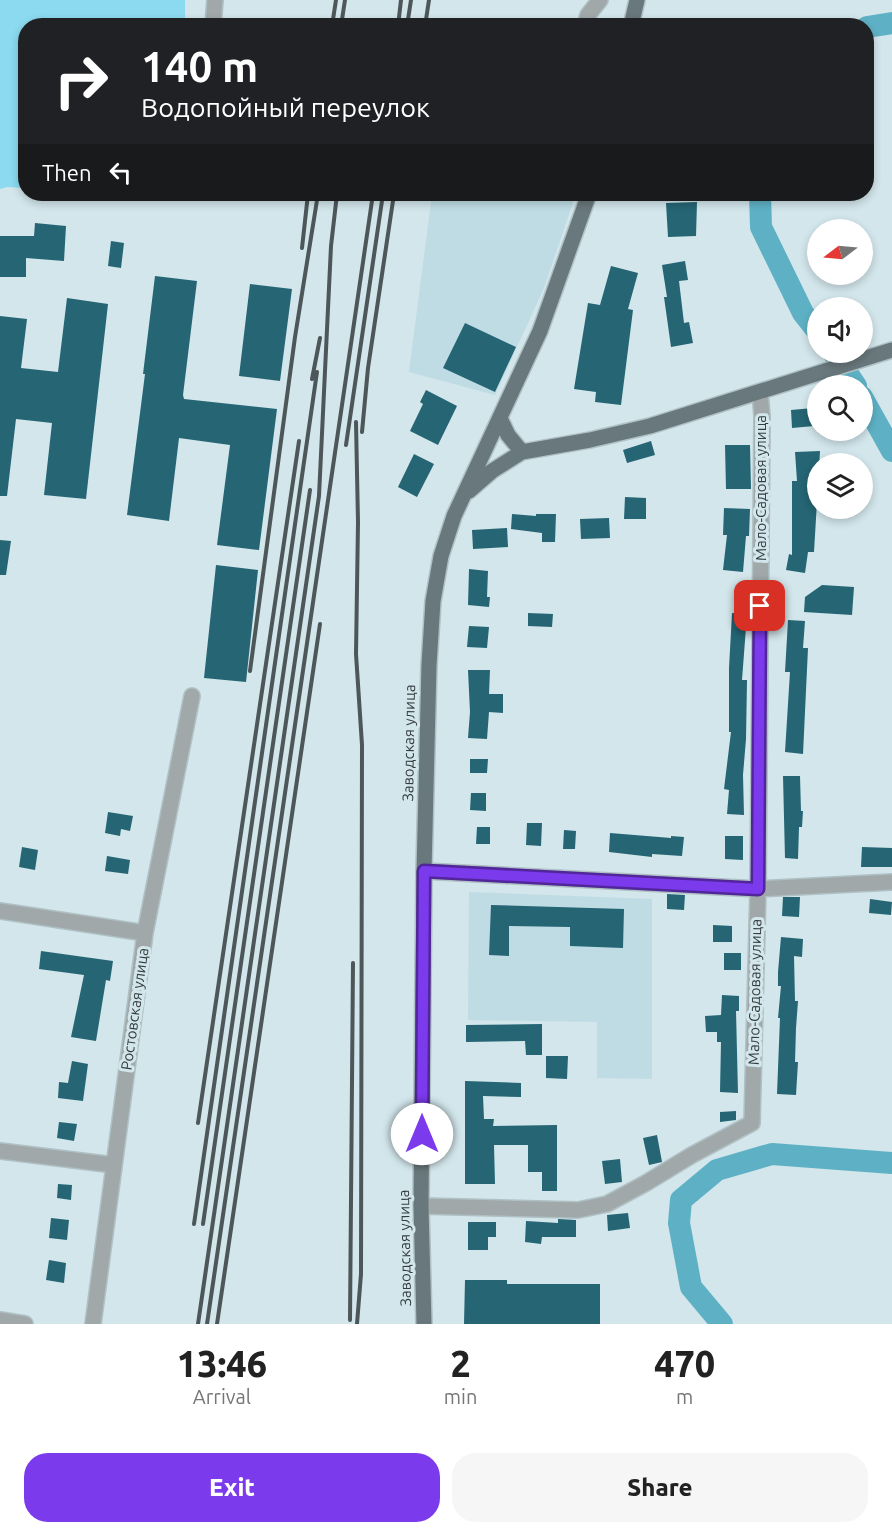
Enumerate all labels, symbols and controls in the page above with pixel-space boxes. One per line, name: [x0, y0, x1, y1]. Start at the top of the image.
icon: right: [42, 42, 120, 120]
text: 140 m: [141, 43, 258, 90]
text: Водопойный переулок: [141, 92, 430, 122]
icon: left: [104, 156, 137, 189]
text: Then: [42, 160, 92, 185]
north arrow: [807, 219, 873, 285]
map controls: [807, 219, 873, 519]
button: sound: [807, 297, 873, 363]
button: search: [807, 375, 873, 441]
street label: Мало-Садовая улица: [752, 415, 769, 561]
button: layers: [807, 453, 873, 519]
pin: [734, 580, 785, 631]
icon: arrive: [743, 589, 776, 622]
street label: Заводская улица: [399, 684, 418, 802]
street label: Мало-Садовая улица: [745, 919, 764, 1065]
street label: Ростовская улица: [117, 947, 152, 1071]
position arrow: [390, 1102, 454, 1166]
street label: Заводская улица: [395, 1189, 414, 1307]
text: 13:46: [177, 1343, 267, 1384]
text: 2: [450, 1343, 471, 1384]
text: 470: [654, 1343, 715, 1384]
text: Arrival: [193, 1385, 251, 1408]
text: min: [444, 1385, 477, 1408]
text: m: [676, 1385, 693, 1408]
button: Exit: [24, 1453, 440, 1522]
button: Share: [452, 1453, 868, 1522]

